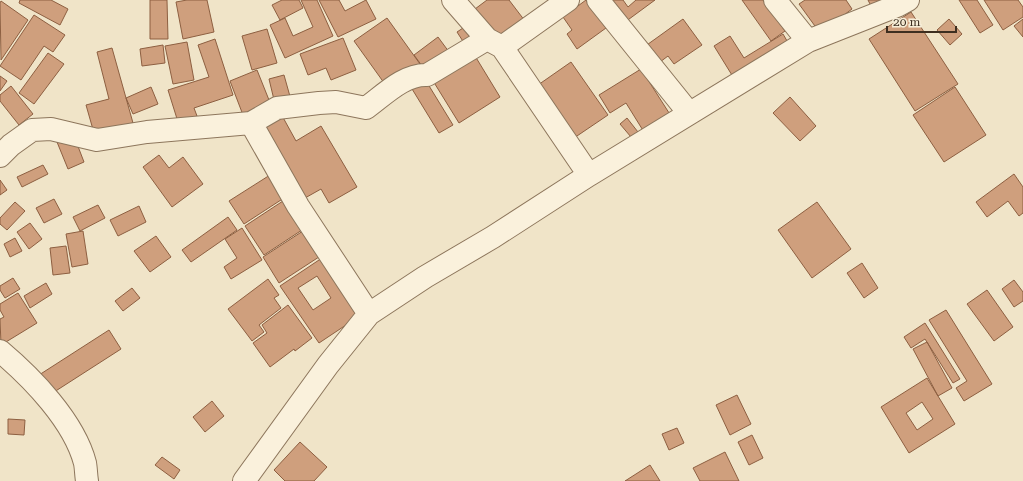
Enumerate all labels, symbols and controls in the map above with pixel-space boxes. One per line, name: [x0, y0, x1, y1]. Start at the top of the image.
scale bar: [887, 8, 956, 34]
text: 20 m: [893, 15, 920, 29]

